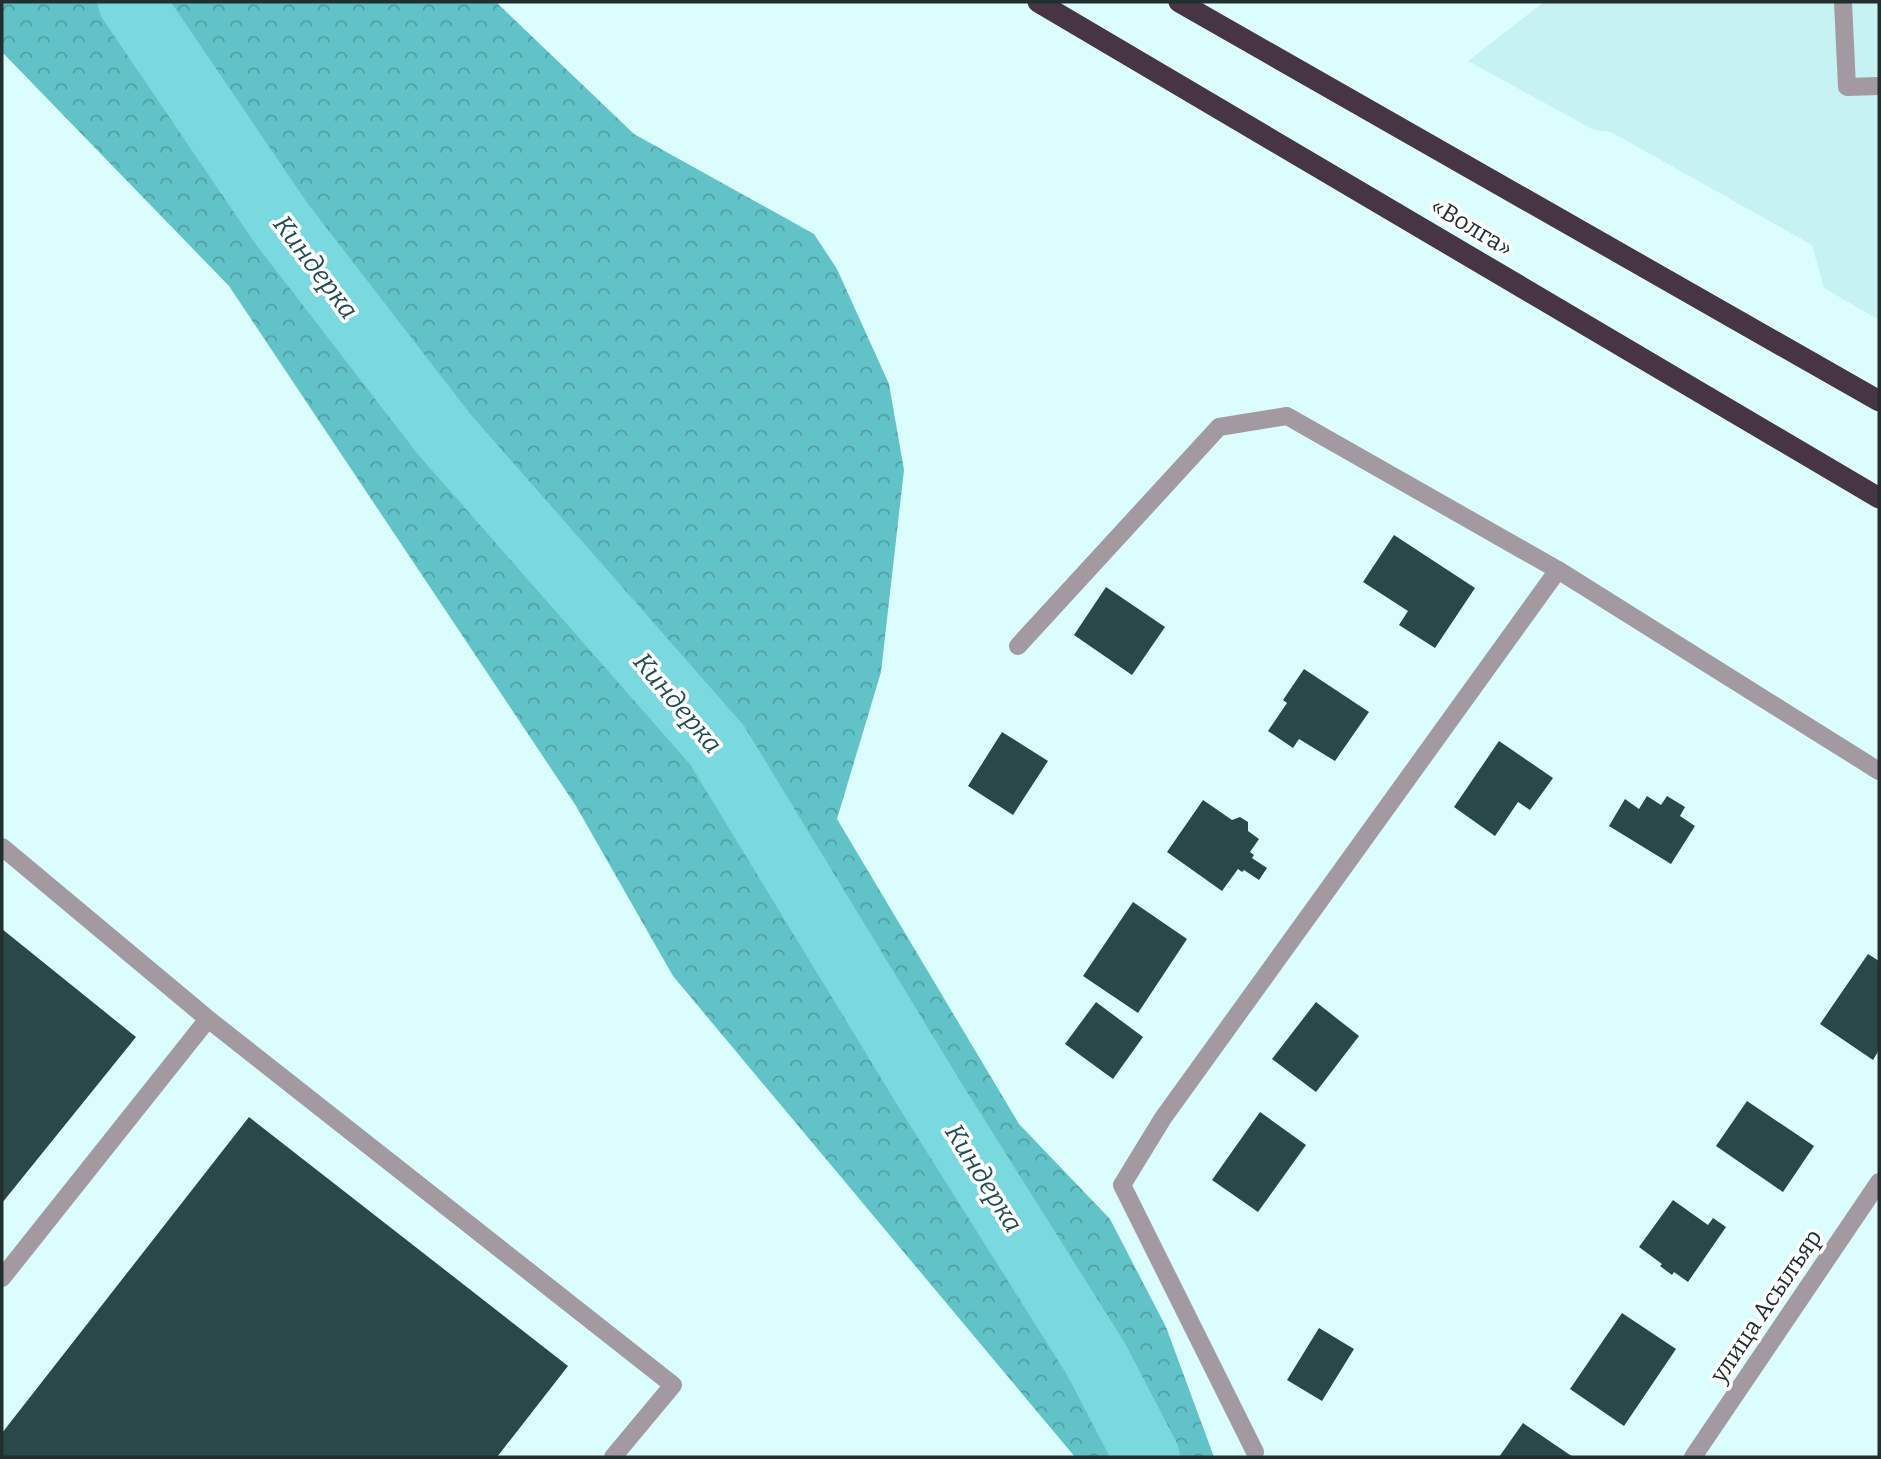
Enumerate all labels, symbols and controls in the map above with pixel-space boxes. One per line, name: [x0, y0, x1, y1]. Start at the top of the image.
street label: «Волга»: [1426, 192, 1518, 262]
water label: Киндерка: [267, 210, 364, 325]
water label: Киндерка: [627, 647, 728, 760]
water label: Киндерка: [938, 1119, 1029, 1238]
street label: улица Асылъяр: [1704, 1224, 1828, 1389]

